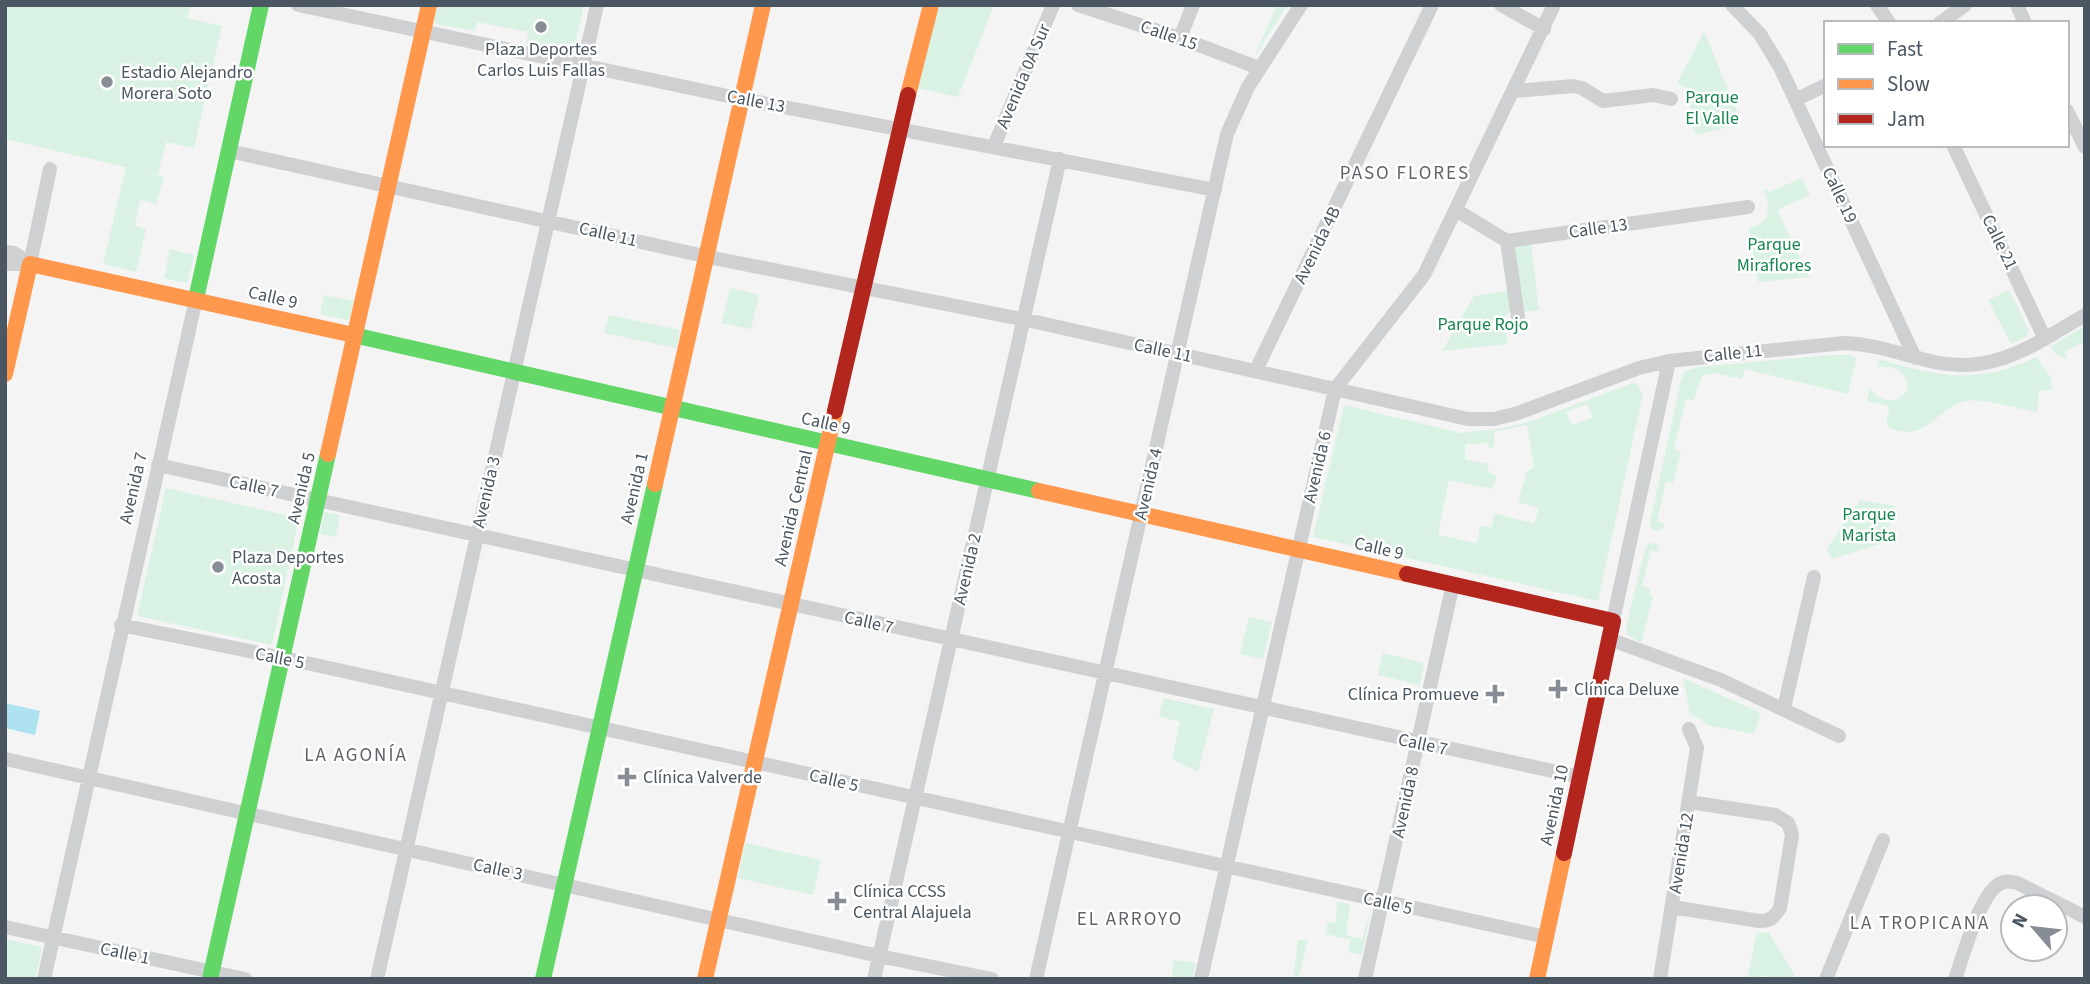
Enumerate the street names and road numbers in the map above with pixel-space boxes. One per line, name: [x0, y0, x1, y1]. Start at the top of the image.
street label: Calle 15: [1137, 14, 1201, 57]
street label: Avenida 0A Sur: [990, 19, 1057, 133]
street label: Calle 13: [725, 84, 787, 119]
street label: Calle 19: [1816, 163, 1863, 227]
street label: Avenida 4B: [1288, 202, 1347, 288]
street label: Calle 21: [1975, 210, 2024, 274]
street label: Calle 13: [1567, 212, 1629, 245]
street label: Calle 11: [576, 216, 639, 253]
street label: Calle 9: [246, 280, 300, 315]
street label: Calle 11: [1131, 332, 1194, 369]
street label: Calle 11: [1702, 338, 1764, 369]
street label: Calle 9: [799, 406, 853, 441]
street label: Avenida 6: [1297, 429, 1338, 505]
street label: Avenida 4: [1128, 446, 1169, 522]
street label: Avenida Central: [768, 448, 819, 569]
street label: Avenida 7: [113, 450, 154, 526]
street label: Avenida 5: [281, 450, 322, 526]
street label: Avenida 1: [614, 450, 655, 526]
street label: Avenida 3: [466, 454, 507, 530]
street label: Calle 7: [227, 469, 281, 504]
street label: Avenida 2: [947, 531, 988, 607]
street label: Calle 9: [1352, 531, 1406, 566]
street label: Calle 7: [842, 605, 896, 640]
street label: Calle 5: [253, 641, 307, 676]
street label: Calle 7: [1396, 727, 1450, 762]
street label: Avenida 10: [1534, 762, 1575, 848]
street label: Calle 5: [807, 763, 861, 798]
street label: Avenida 8: [1386, 764, 1425, 840]
street label: Avenida 12: [1663, 811, 1700, 895]
street label: Calle 3: [471, 852, 525, 887]
street label: Calle 5: [1361, 886, 1415, 921]
street label: Calle 1: [98, 936, 152, 971]

